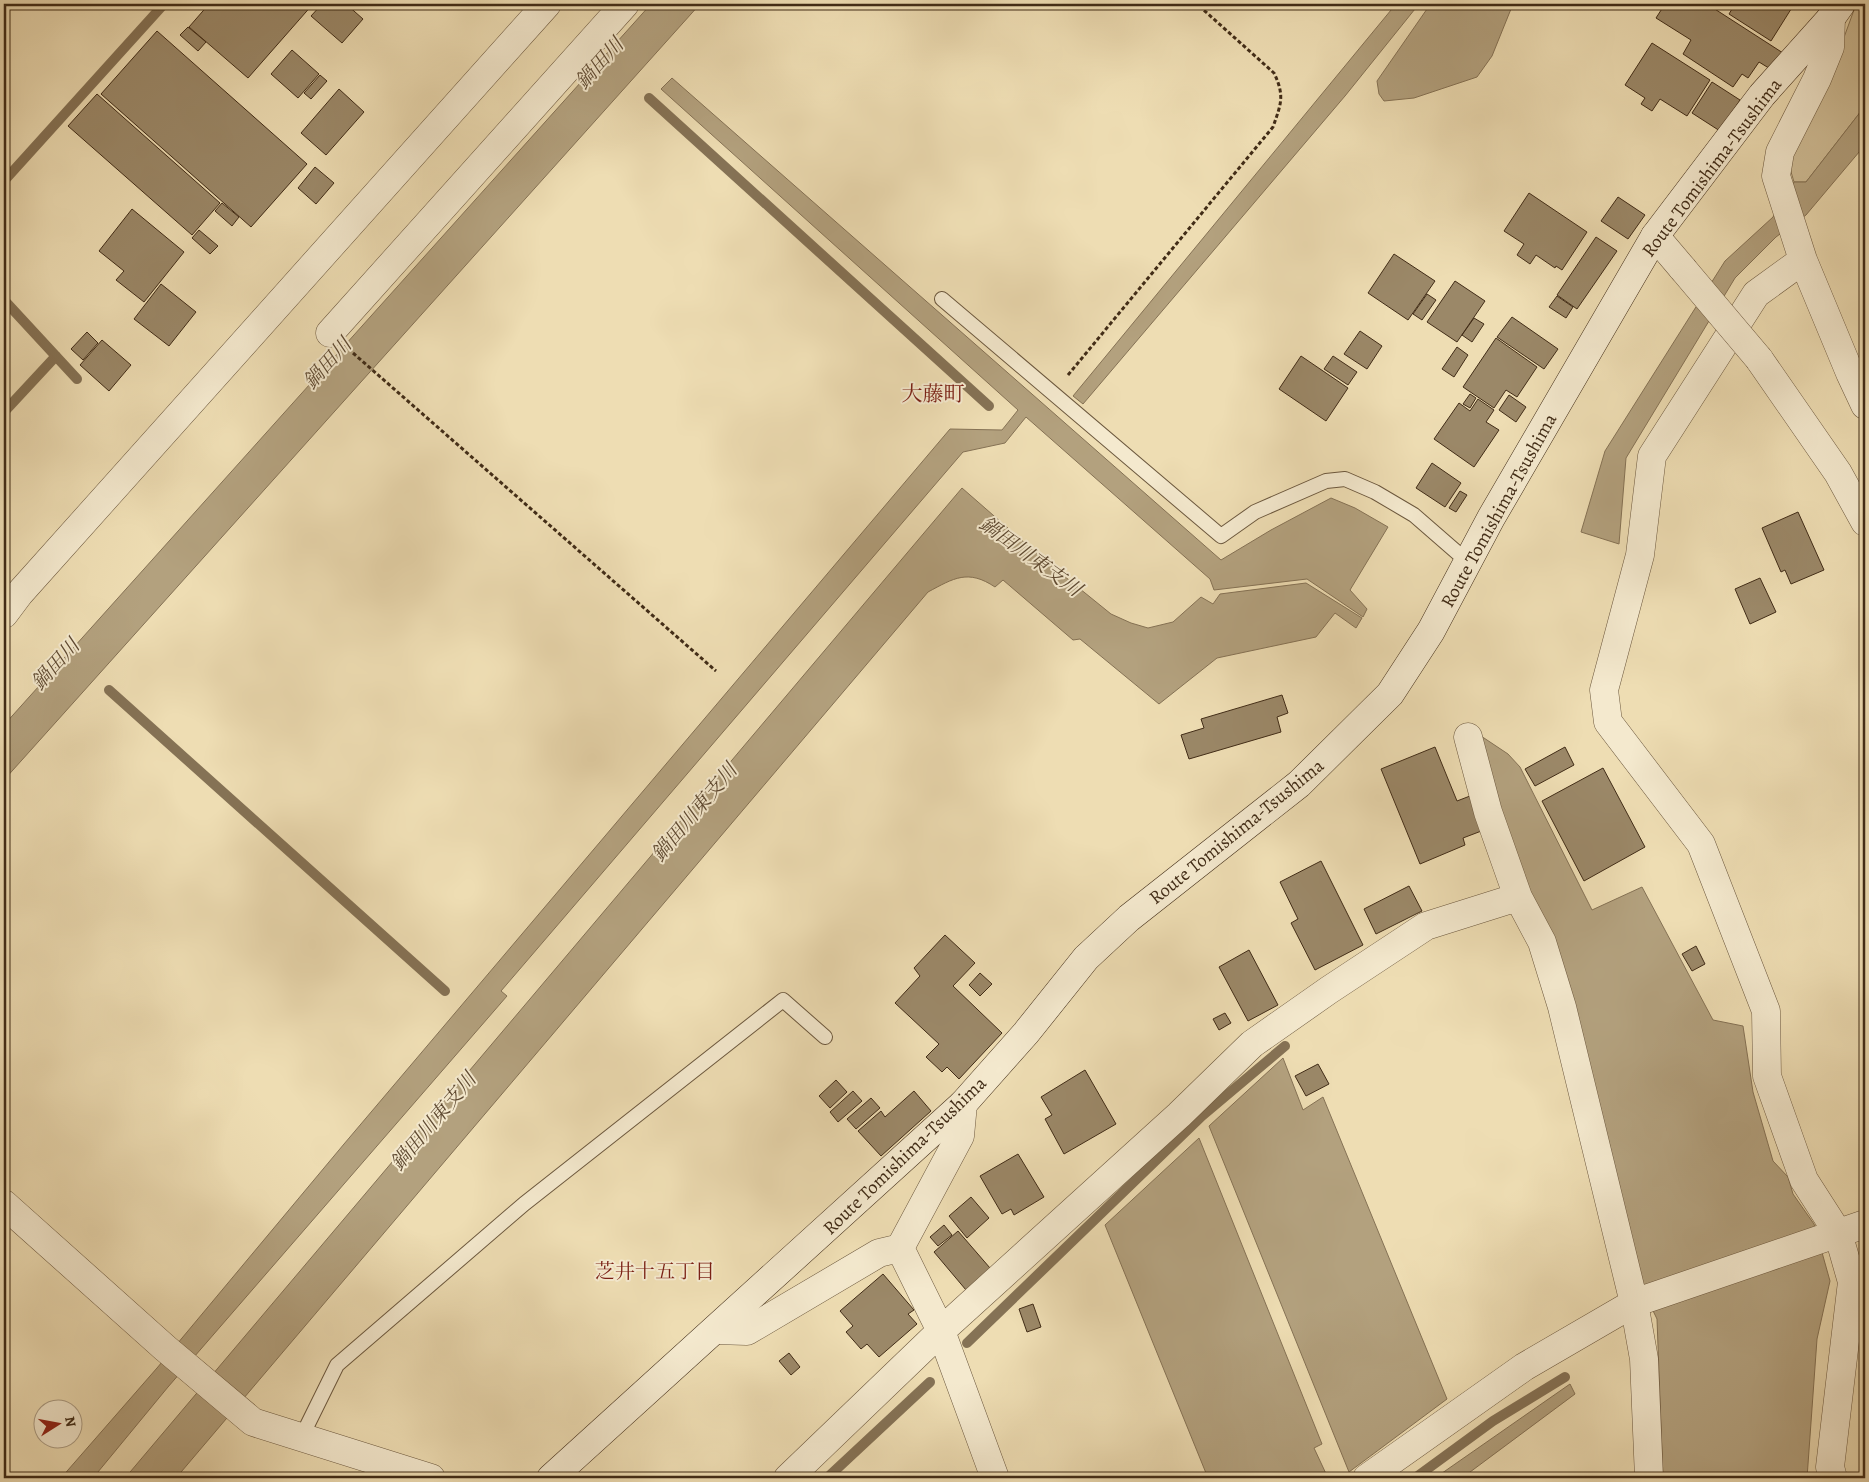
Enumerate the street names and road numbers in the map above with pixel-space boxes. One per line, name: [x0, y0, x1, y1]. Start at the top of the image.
street label: Route Tomishima-Tsushima: [1636, 73, 1788, 263]
street label: Route Tomishima-Tsushima: [1435, 409, 1563, 612]
street label: Route Tomishima-Tsushima: [1144, 753, 1330, 911]
street label: Route Tomishima-Tsushima: [817, 1070, 992, 1241]

